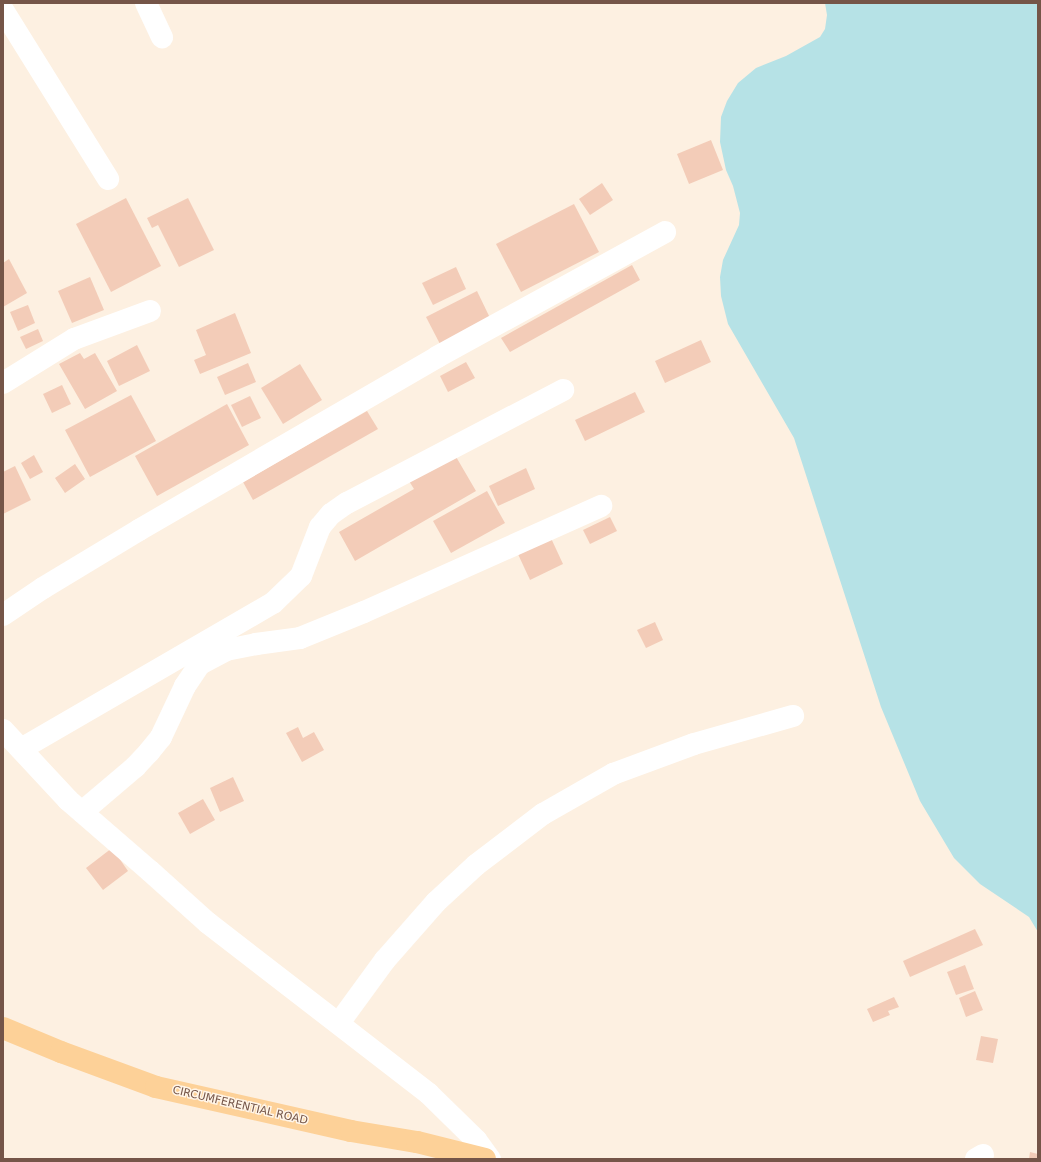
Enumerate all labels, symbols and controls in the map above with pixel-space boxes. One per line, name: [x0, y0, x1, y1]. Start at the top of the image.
street label: CIRCUMFERENTIAL ROAD: [171, 1084, 309, 1128]

